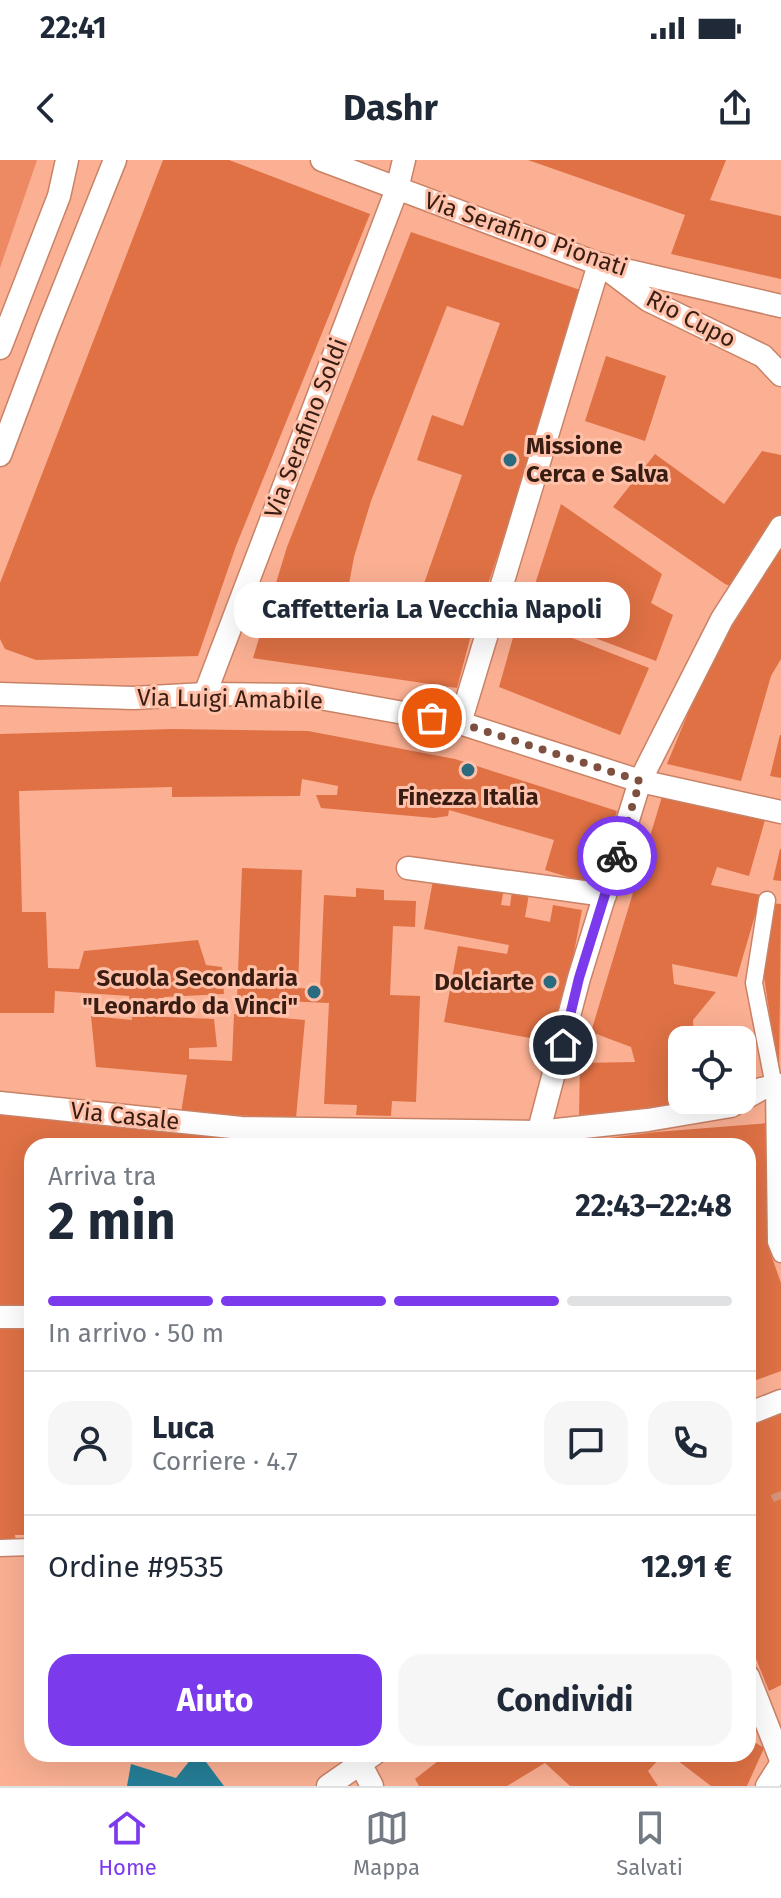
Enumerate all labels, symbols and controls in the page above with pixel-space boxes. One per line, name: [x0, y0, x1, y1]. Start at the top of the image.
text: 22:41: [40, 10, 107, 46]
icon: back: [24, 86, 68, 130]
text: Dashr: [343, 86, 438, 130]
icon: share: [713, 86, 757, 130]
street label: Via Serafino Pionati: [421, 186, 631, 282]
street label: Rio Cupo: [641, 285, 741, 353]
street label: Via Serafino Soldi: [259, 334, 353, 522]
place label: Missione Cerca e Salva: [526, 432, 669, 488]
marker: Missione Cerca e Salva: [501, 451, 519, 469]
callout: Caffetteria La Vecchia Napoli: [234, 582, 630, 638]
text: Caffetteria La Vecchia Napoli: [262, 594, 602, 625]
street label: Via Luigi Amabile: [137, 683, 323, 715]
pin: [398, 684, 466, 752]
icon: bag: [410, 696, 454, 740]
marker: Finezza Italia: [459, 761, 477, 779]
place label: Finezza Italia: [397, 783, 539, 811]
courier: [577, 816, 657, 896]
icon: bike: [595, 834, 639, 878]
place label: Scuola Secondaria "Leonardo da Vinci": [82, 964, 298, 1020]
place label: Dolciarte: [434, 968, 534, 996]
marker: Dolciarte: [541, 973, 559, 991]
marker: Scuola Secondaria "Leonardo da Vinci": [305, 983, 323, 1001]
pin: [529, 1011, 597, 1079]
icon: home: [541, 1023, 585, 1067]
map controls: [668, 1026, 756, 1114]
button: locate: [668, 1026, 756, 1114]
street label: Via Casale: [69, 1096, 181, 1136]
text: Arriva tra: [48, 1161, 156, 1192]
text: 22:43–22:48: [575, 1188, 732, 1224]
text: 2 min: [48, 1190, 176, 1253]
text: In arrivo · 50 m: [48, 1318, 224, 1349]
button: person: [48, 1401, 132, 1485]
button: chat: [544, 1401, 628, 1485]
button: phone: [648, 1401, 732, 1485]
text: Luca: [152, 1410, 215, 1446]
text: Corriere · 4.7: [152, 1446, 298, 1477]
text: Ordine #9535: [48, 1549, 224, 1585]
text: 12.91 €: [641, 1549, 732, 1585]
button: Aiuto: [48, 1654, 382, 1746]
button: Condividi: [398, 1654, 732, 1746]
tab: Home: [98, 1806, 157, 1881]
tab: Mappa: [353, 1806, 420, 1881]
tab: Salvati: [616, 1806, 683, 1881]

